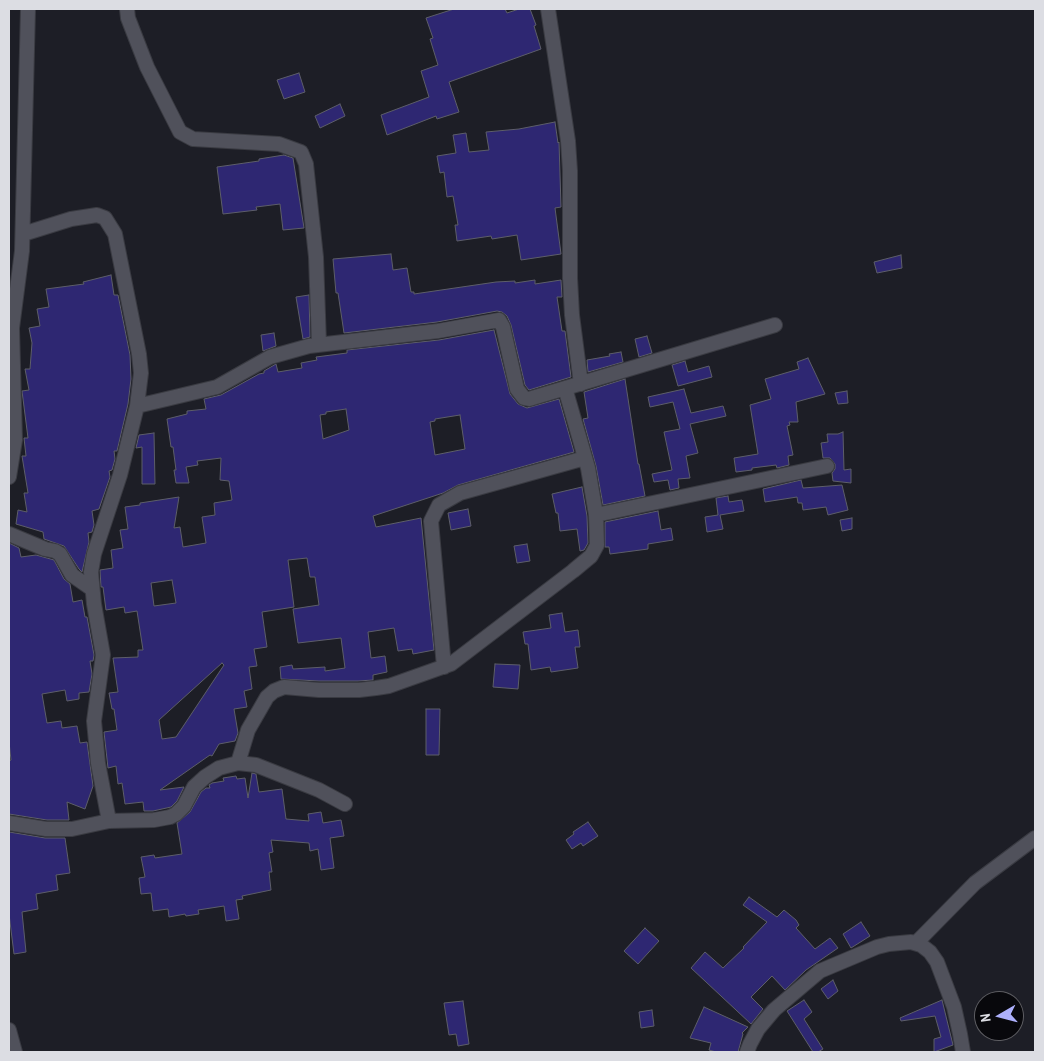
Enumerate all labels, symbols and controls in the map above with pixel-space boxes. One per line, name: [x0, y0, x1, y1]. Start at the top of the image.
north arrow: [974, 991, 1024, 1041]
text: N: [976, 1013, 995, 1023]

